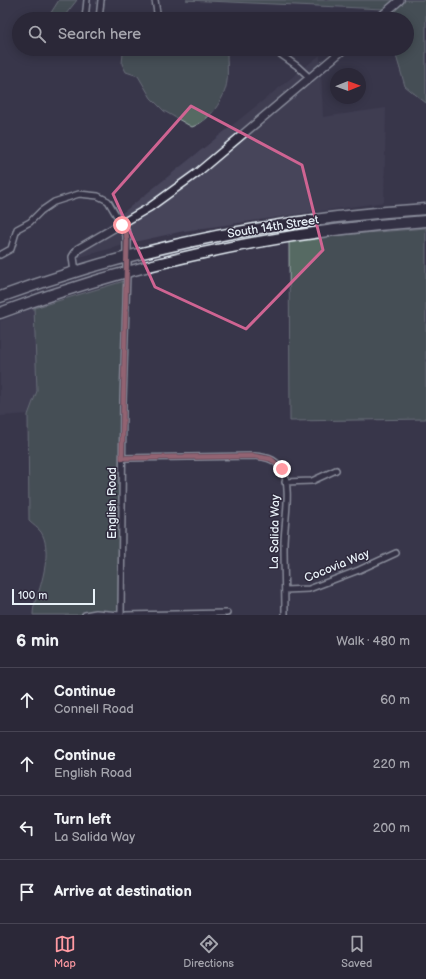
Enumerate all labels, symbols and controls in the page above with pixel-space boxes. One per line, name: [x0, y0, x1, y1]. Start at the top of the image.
search box: [12, 12, 414, 56]
icon: search: [26, 23, 48, 45]
text: Search here: [58, 25, 141, 44]
north arrow: [330, 68, 366, 104]
street label: South 14th Street: [226, 212, 320, 242]
route start: [113, 216, 131, 234]
route end: [273, 460, 291, 478]
street label: English Road: [105, 467, 120, 539]
street label: La Salida Way: [267, 494, 283, 570]
street label: Cocovia Way: [302, 546, 372, 586]
scale bar: [12, 587, 95, 606]
text: 100 m: [18, 589, 47, 602]
text: 6 min: [16, 631, 59, 651]
text: Walk · 480 m: [336, 633, 410, 649]
text: Continue: [54, 682, 116, 701]
icon: ahead: [16, 689, 38, 711]
text: 60 m: [380, 692, 410, 708]
text: Connell Road: [54, 701, 134, 717]
text: Continue: [54, 746, 116, 765]
icon: ahead: [16, 753, 38, 775]
text: 220 m: [373, 756, 410, 772]
text: English Road: [54, 765, 132, 781]
text: Turn left: [54, 810, 111, 829]
icon: left: [16, 817, 38, 839]
text: 200 m: [373, 820, 410, 836]
text: La Salida Way: [54, 829, 135, 845]
icon: arrive: [16, 881, 38, 903]
text: Arrive at destination: [54, 882, 192, 901]
tab: Map: [54, 933, 76, 970]
tab: Directions: [183, 933, 234, 970]
tab: Saved: [341, 933, 372, 970]

